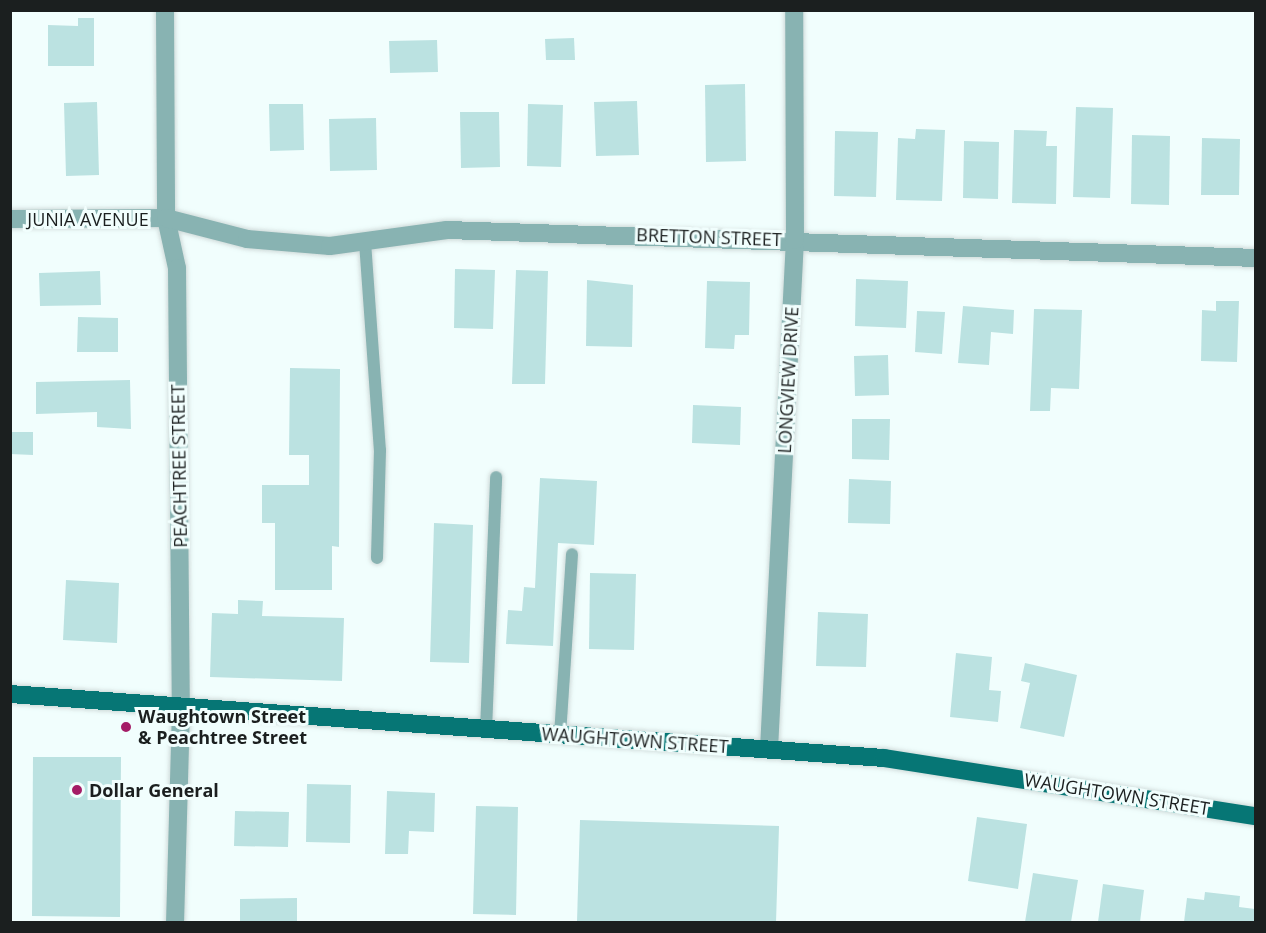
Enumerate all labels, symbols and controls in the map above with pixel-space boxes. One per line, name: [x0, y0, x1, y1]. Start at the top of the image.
street label: JUNIA AVENUE: [27, 208, 149, 230]
street label: BRETTON STREET: [636, 224, 782, 250]
street label: LONGVIEW DRIVE: [773, 306, 803, 454]
street label: PEACHTREE STREET: [167, 384, 191, 548]
place label: Waughtown Street & Peachtree Street: [138, 706, 307, 748]
marker: Waughtown Street & Peachtree Street: [119, 720, 133, 734]
street label: WAUGHTOWN STREET: [541, 723, 729, 757]
street label: WAUGHTOWN STREET: [1023, 769, 1211, 819]
place label: Dollar General: [89, 779, 219, 801]
marker: Dollar General: [70, 783, 84, 797]

